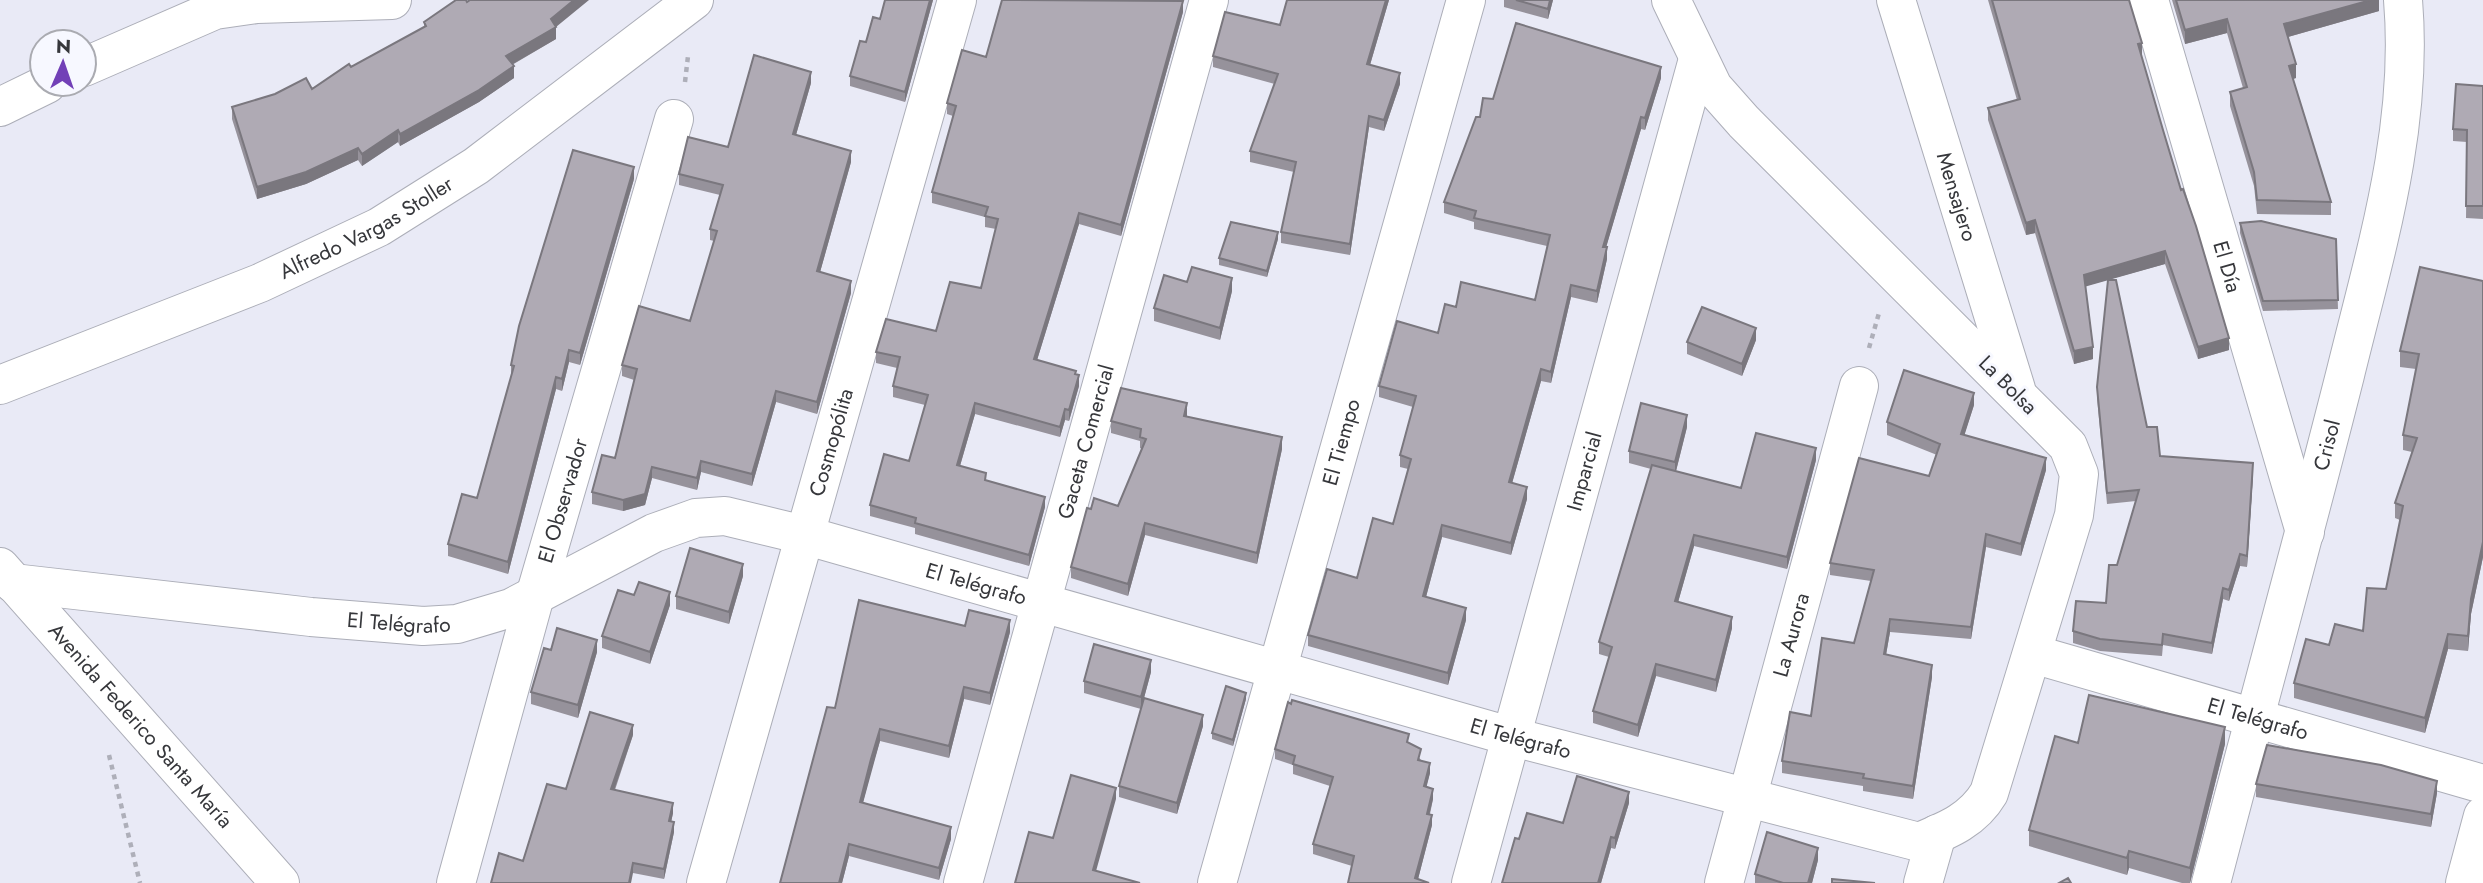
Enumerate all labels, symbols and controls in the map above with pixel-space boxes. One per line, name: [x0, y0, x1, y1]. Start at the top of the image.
north arrow: [28, 28, 98, 98]
text: N: [56, 33, 72, 60]
street label: Mensajero: [1929, 149, 1985, 245]
street label: Alfredo Vargas Stoller: [274, 169, 460, 287]
street label: El Día: [2205, 237, 2249, 296]
street label: La Bolsa: [1972, 349, 2044, 421]
street label: Gaceta Comercial: [1050, 361, 1122, 522]
street label: Cosmopólita: [802, 385, 861, 500]
street label: El Tiempo: [1315, 395, 1368, 489]
street label: Crisol: [2306, 416, 2348, 474]
street label: Imparcial: [1559, 428, 1610, 514]
street label: El Observador: [530, 434, 595, 566]
street label: El Telégrafo: [922, 555, 1030, 613]
street label: La Aurora: [1766, 590, 1817, 680]
street label: El Telégrafo: [346, 605, 451, 641]
street label: Avenida Federico Santa María: [41, 616, 240, 835]
street label: El Telégrafo: [2204, 690, 2312, 748]
street label: El Telégrafo: [1466, 710, 1574, 766]

